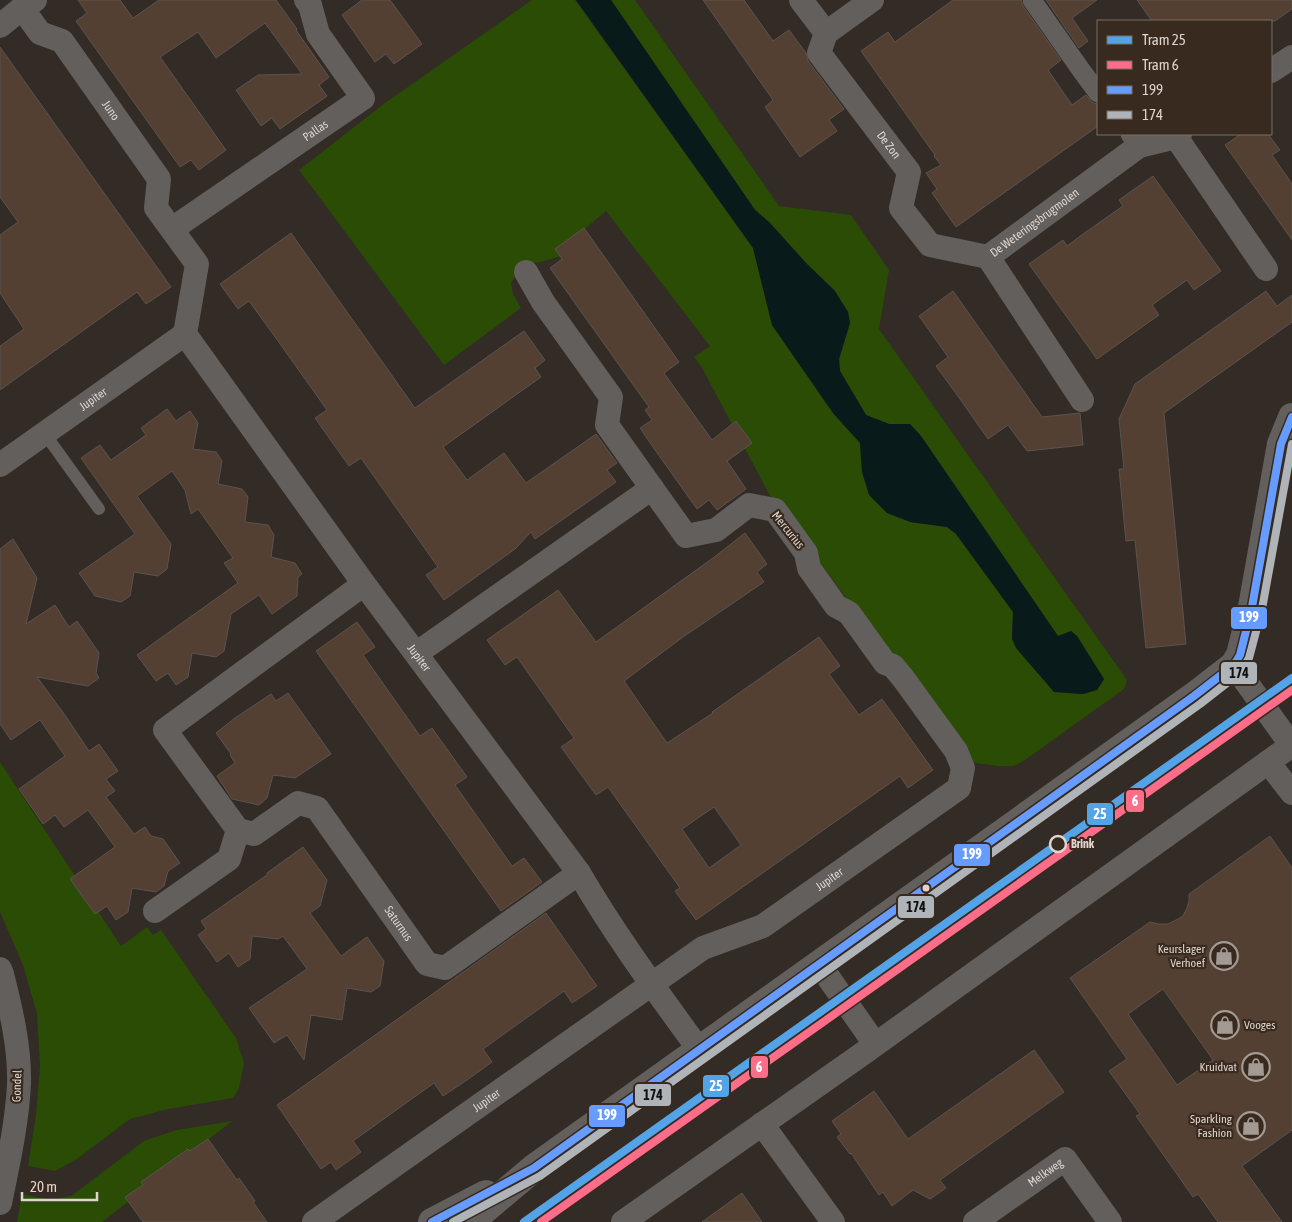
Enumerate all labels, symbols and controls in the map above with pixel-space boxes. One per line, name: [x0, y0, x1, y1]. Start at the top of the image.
legend: [1097, 20, 1272, 135]
text: Tram 25: [1142, 31, 1186, 48]
text: Tram 6: [1142, 56, 1179, 73]
text: 199: [1142, 81, 1163, 98]
street label: Juno: [99, 98, 123, 123]
text: 174: [1142, 106, 1163, 123]
street label: Pallas: [300, 117, 331, 144]
street label: De Zon: [874, 129, 903, 162]
street label: De Weteringsbrugmolen: [987, 185, 1082, 260]
street label: Jupiter: [77, 384, 110, 414]
street label: Mercurius: [769, 509, 807, 551]
line badge: 199: [1230, 606, 1268, 630]
text: 199: [1239, 609, 1259, 625]
street label: Jupiter: [404, 641, 434, 675]
line badge: 174: [1220, 661, 1258, 685]
text: 174: [1229, 665, 1249, 681]
line badge: 6: [1125, 789, 1145, 813]
text: 6: [1132, 793, 1139, 809]
line badge: 25: [1086, 802, 1114, 826]
text: 25: [1093, 806, 1107, 822]
marker: Brink: [1049, 835, 1067, 853]
place label: Brink: [1071, 837, 1095, 851]
line badge: 199: [953, 843, 991, 867]
text: 199: [962, 846, 982, 862]
street label: Jupiter: [813, 864, 846, 894]
unlabelled marker: [921, 883, 931, 893]
line badge: 174: [897, 895, 935, 919]
text: 174: [906, 899, 926, 915]
street label: Saturnus: [381, 903, 416, 944]
shop icon: Keurslager Verhoef: [1209, 941, 1239, 971]
place label: Keurslager Verhoef: [1158, 942, 1206, 970]
shop icon: Vooges: [1210, 1010, 1240, 1040]
place label: Vooges: [1244, 1018, 1275, 1032]
shop icon: Kruidvat: [1241, 1052, 1271, 1082]
line badge: 6: [750, 1055, 769, 1079]
text: 6: [756, 1059, 763, 1075]
place label: Kruidvat: [1199, 1060, 1238, 1074]
street label: Gondel: [9, 1069, 25, 1102]
line badge: 25: [702, 1074, 730, 1098]
text: 25: [709, 1078, 723, 1094]
line badge: 174: [634, 1083, 672, 1107]
street label: Jupiter: [470, 1086, 503, 1115]
text: 174: [643, 1087, 663, 1103]
line badge: 199: [588, 1104, 626, 1128]
text: 199: [597, 1107, 617, 1123]
shop icon: Sparkling Fashion: [1236, 1111, 1266, 1141]
place label: Sparkling Fashion: [1190, 1112, 1233, 1140]
street label: Melkweg: [1025, 1155, 1066, 1190]
scale bar: [22, 1170, 98, 1202]
text: 20 m: [30, 1178, 57, 1195]

